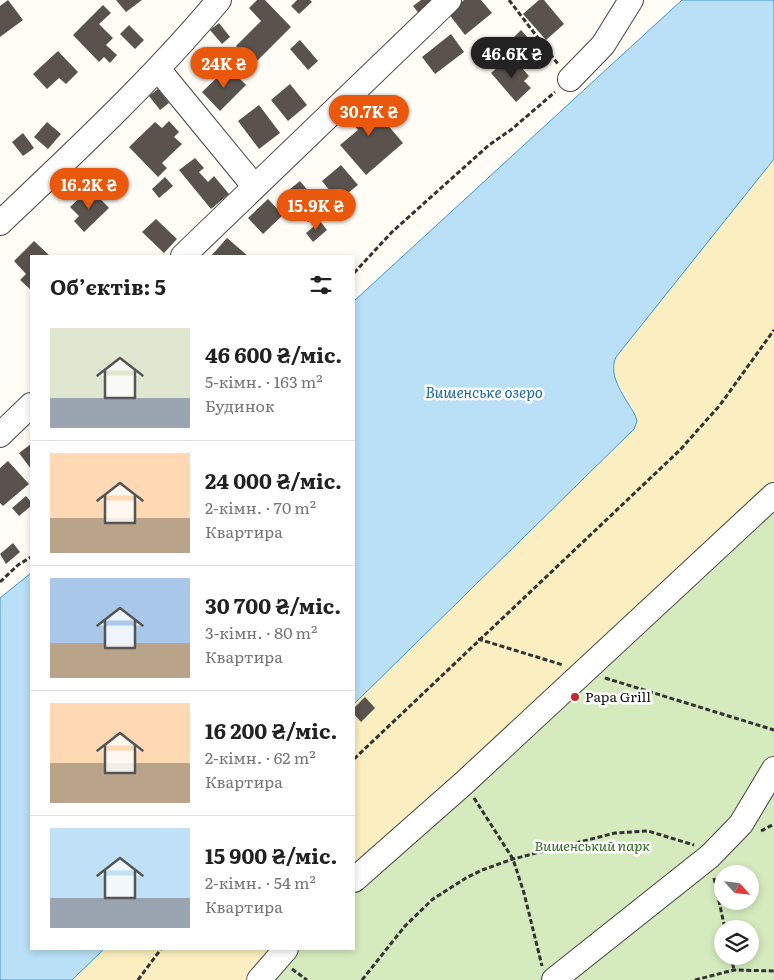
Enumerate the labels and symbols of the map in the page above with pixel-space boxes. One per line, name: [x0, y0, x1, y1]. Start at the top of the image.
pin: 46.6K ₴: [466, 36, 558, 79]
pin: 24K ₴: [189, 46, 259, 89]
pin: 30.7K ₴: [323, 94, 415, 137]
pin: 16.2K ₴: [43, 168, 135, 210]
pin: 15.9K ₴: [270, 188, 362, 231]
water label: Вишенське озеро: [425, 380, 543, 403]
place label: Papa Grill: [585, 686, 651, 706]
marker: Papa Grill: [569, 691, 581, 703]
park label: Вишенський парк: [534, 835, 650, 855]
north arrow: [714, 865, 759, 910]

